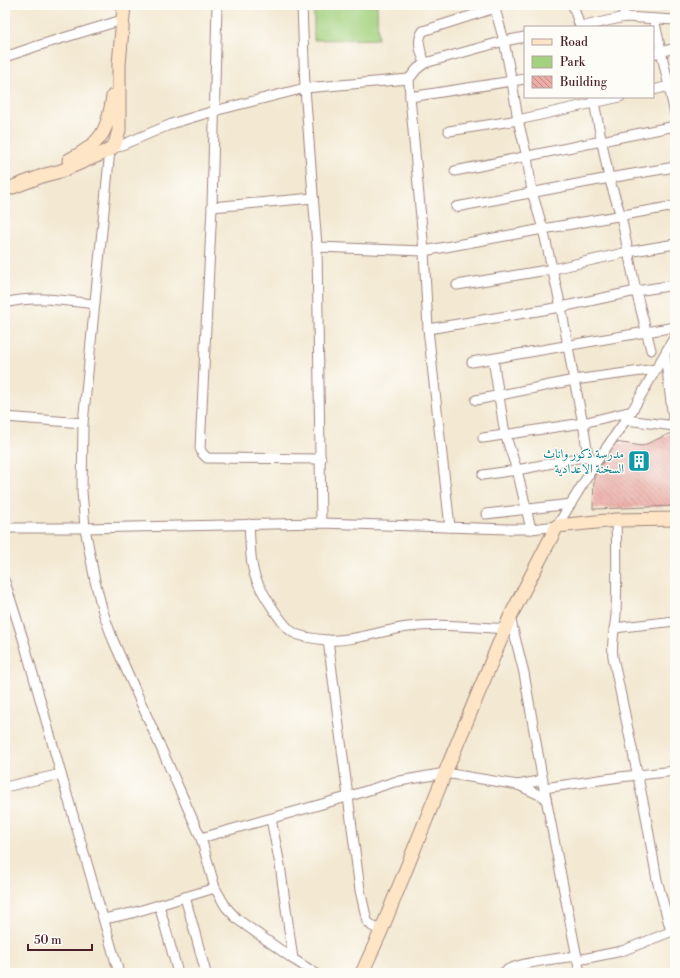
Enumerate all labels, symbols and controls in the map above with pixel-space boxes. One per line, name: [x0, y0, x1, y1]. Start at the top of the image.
legend: [524, 26, 654, 98]
text: Road: [560, 35, 588, 50]
text: Park: [560, 55, 586, 70]
text: Building: [559, 75, 608, 90]
place label: مدرسة ذكور واناث السخنة الاعدادية: [543, 446, 624, 477]
building icon: مدرسة ذكور واناث السخنة الاعدادية: [626, 448, 652, 474]
scale bar: [28, 926, 92, 952]
text: 50 m: [34, 933, 62, 948]

